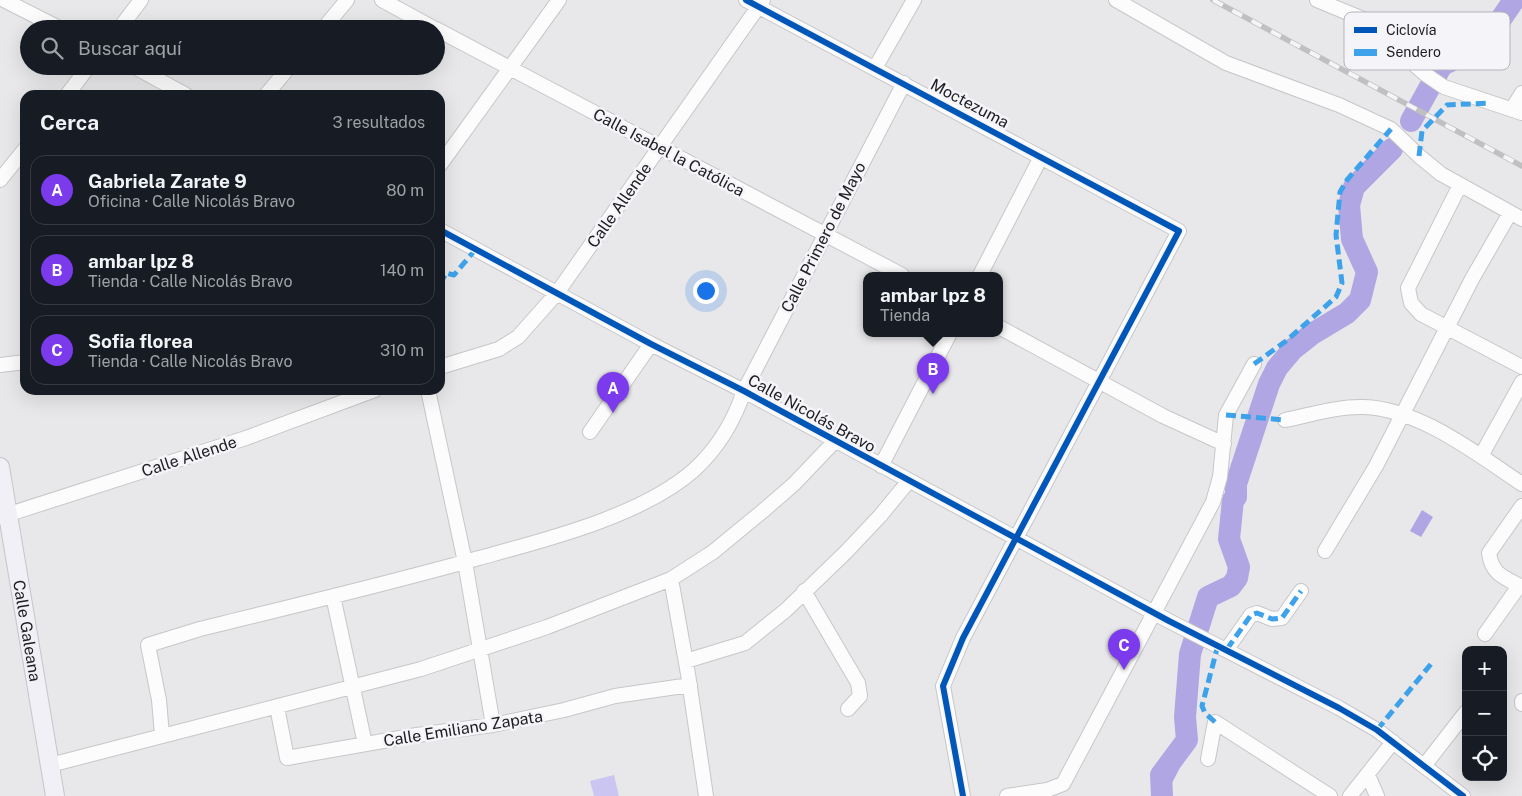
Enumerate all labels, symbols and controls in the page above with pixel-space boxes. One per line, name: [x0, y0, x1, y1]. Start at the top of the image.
legend: [1344, 12, 1510, 70]
search box: [20, 20, 445, 75]
text: Ciclovía: [1386, 22, 1436, 38]
icon: search: [38, 34, 66, 62]
text: Buscar aquí: [78, 37, 182, 59]
text: Sendero: [1386, 44, 1441, 60]
street label: Moctezuma: [927, 75, 1012, 132]
street label: Calle Isabel la Católica: [590, 104, 748, 200]
text: Cerca: [40, 110, 99, 135]
text: 3 resultados: [333, 113, 425, 132]
street label: Calle Allende: [583, 159, 656, 251]
street label: Calle Primero de Mayo: [777, 159, 870, 316]
text: Gabriela Zarate 9: [88, 170, 247, 192]
text: A: [51, 181, 63, 200]
text: 80 m: [386, 181, 424, 200]
text: Oficina · Calle Nicolás Bravo: [88, 192, 295, 211]
text: ambar lpz 8: [88, 250, 194, 272]
text: B: [52, 261, 62, 280]
text: 140 m: [380, 261, 424, 280]
text: Tienda · Calle Nicolás Bravo: [88, 272, 293, 291]
popup: [863, 272, 1003, 337]
your location: [693, 278, 719, 304]
text: ambar lpz 8: [880, 284, 986, 306]
text: Tienda: [880, 306, 930, 325]
text: Sofia florea: [88, 330, 193, 352]
text: C: [51, 341, 63, 360]
text: 310 m: [380, 341, 424, 360]
text: Tienda · Calle Nicolás Bravo: [88, 352, 293, 371]
pin: B: [917, 353, 949, 394]
street label: Calle Nicolás Bravo: [745, 370, 879, 456]
pin: A: [597, 372, 629, 413]
street label: Calle Allende: [139, 432, 239, 481]
street label: Calle Galeana: [9, 579, 45, 683]
pin: C: [1108, 629, 1140, 670]
map controls: [1462, 646, 1507, 781]
button: +: [1462, 646, 1507, 691]
button: −: [1462, 691, 1507, 736]
street label: Calle Emiliano Zapata: [382, 707, 544, 750]
button: locate: [1462, 736, 1507, 781]

